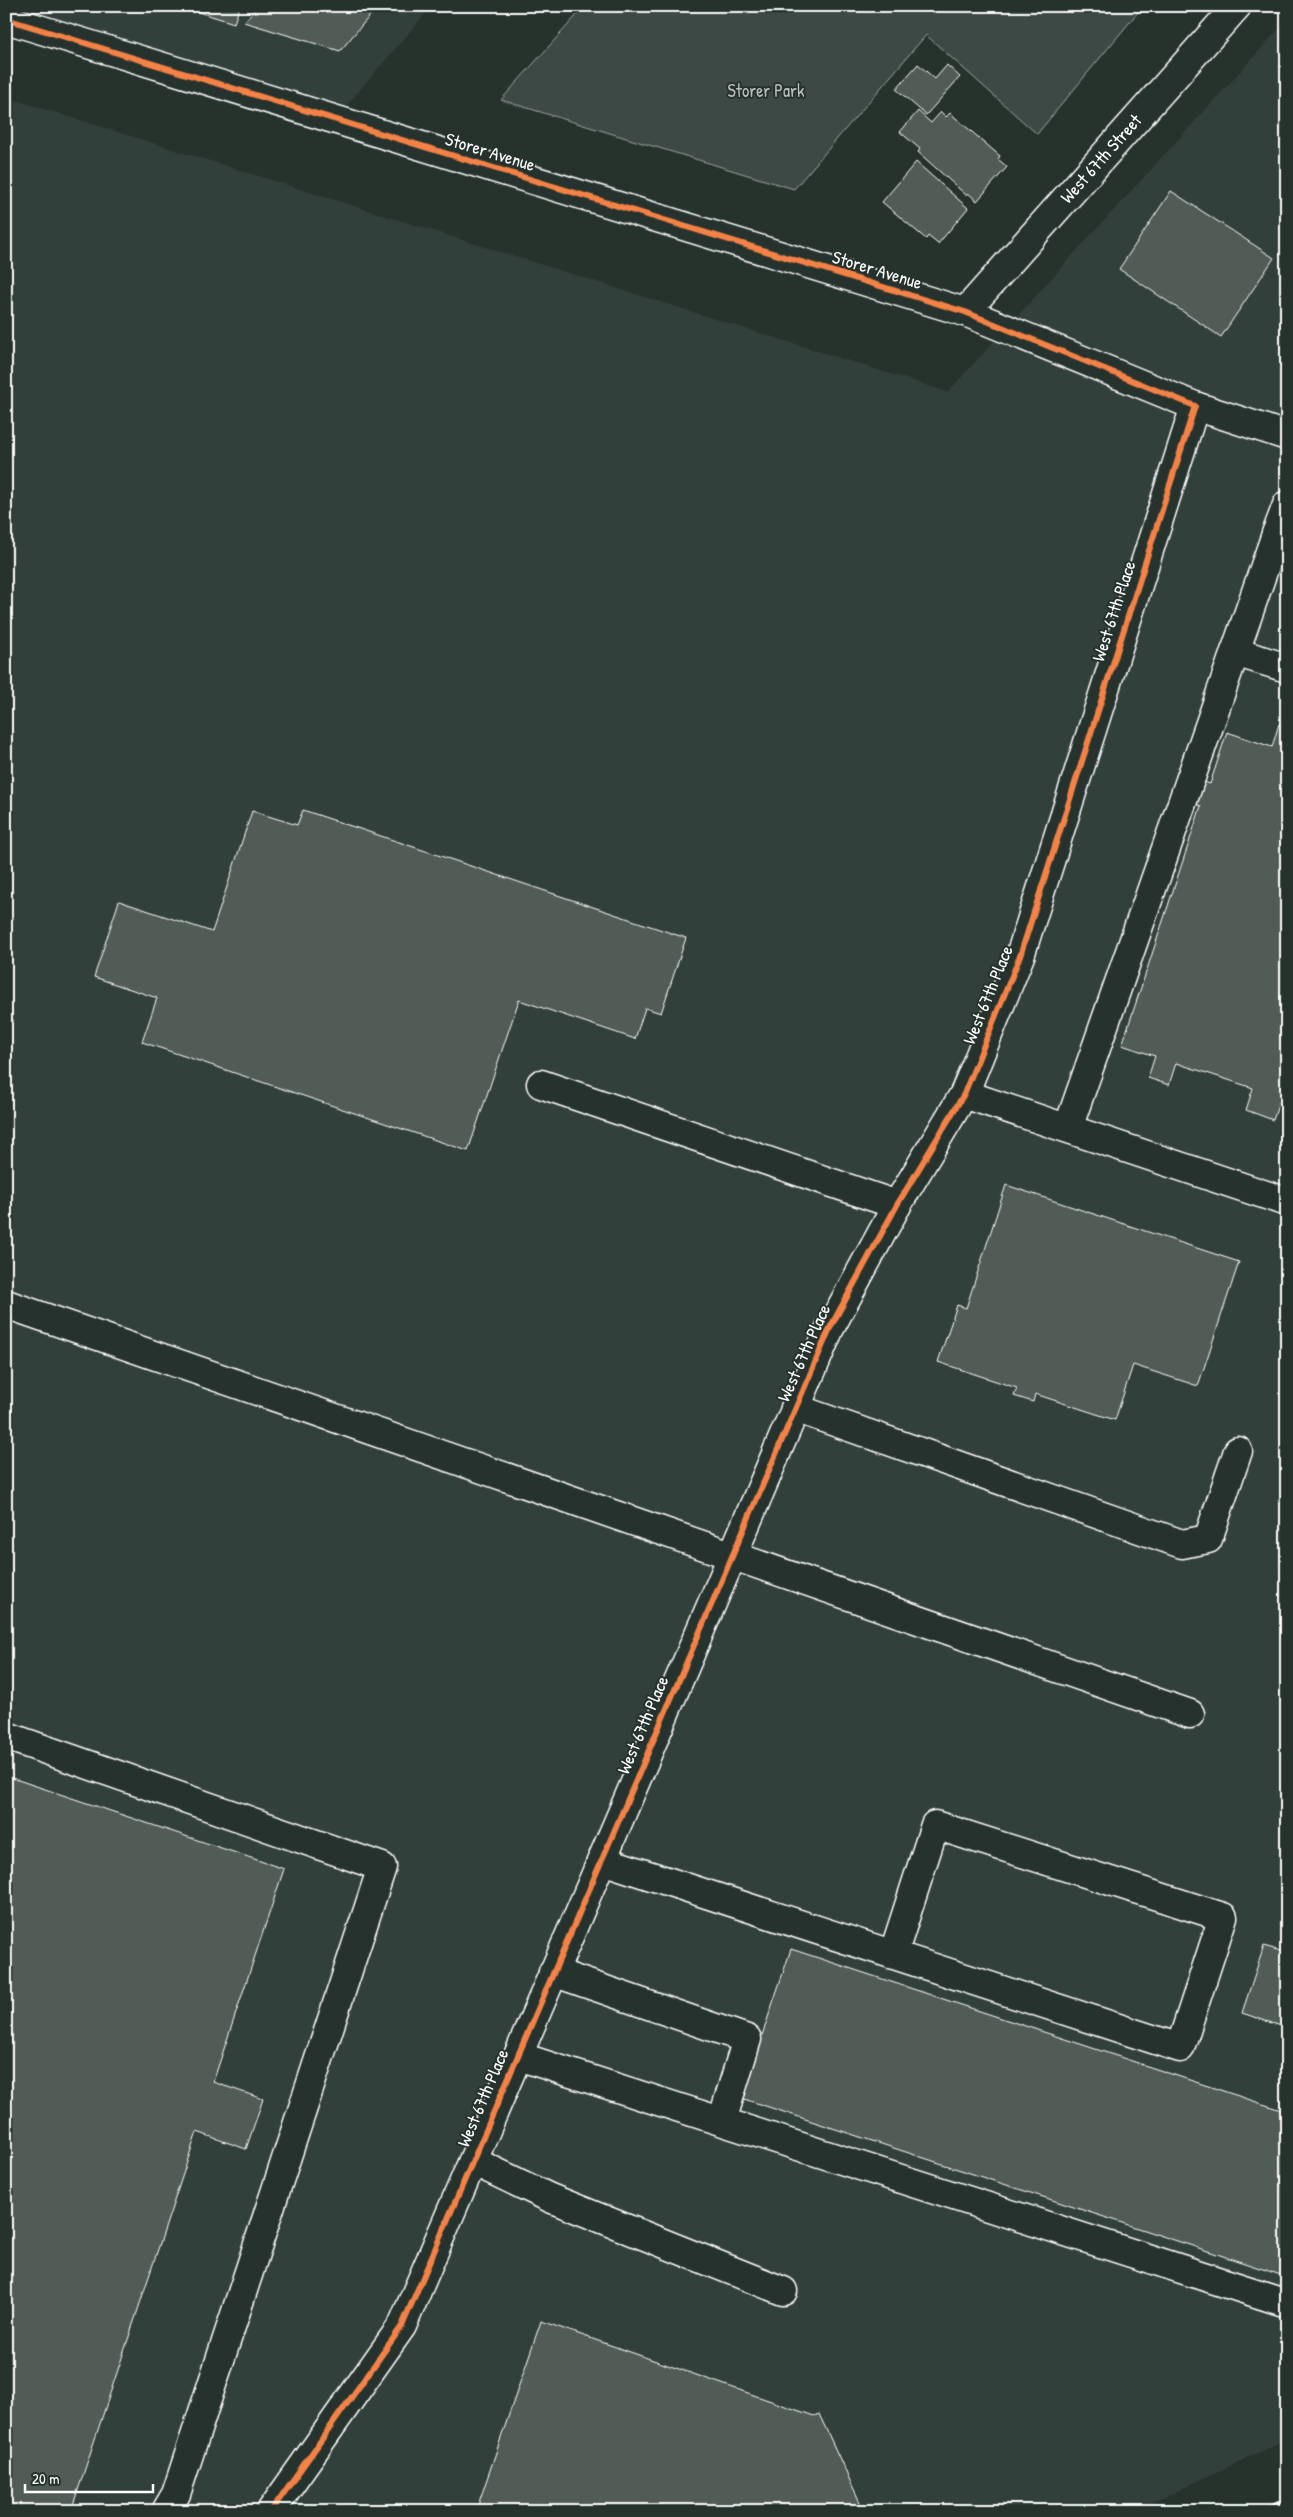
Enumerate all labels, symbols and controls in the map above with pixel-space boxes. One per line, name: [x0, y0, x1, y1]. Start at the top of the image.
park label: Storer Park: [728, 78, 805, 103]
street label: West 67th Street: [1054, 108, 1148, 208]
street label: Storer Avenue: [442, 126, 538, 177]
street label: Storer Avenue: [829, 244, 925, 295]
street label: West 67th Place: [1086, 557, 1142, 664]
street label: West 67th Place: [956, 942, 1019, 1048]
street label: West 67th Place: [771, 1300, 836, 1405]
street label: West 67th Place: [611, 1672, 674, 1778]
street label: West 67th Place: [451, 2045, 514, 2151]
scale bar: [25, 2462, 152, 2494]
text: 20 m: [32, 2468, 59, 2489]

